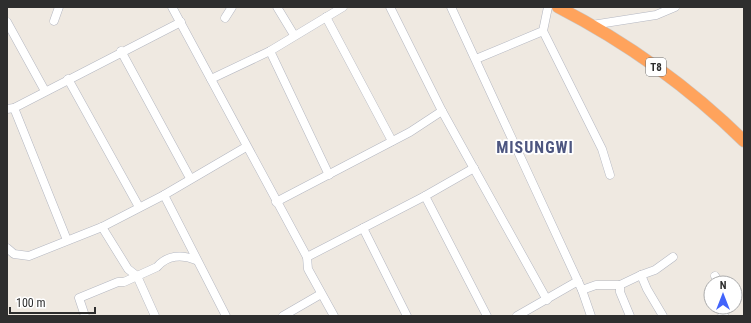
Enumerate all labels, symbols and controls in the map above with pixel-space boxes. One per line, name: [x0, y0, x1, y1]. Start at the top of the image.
road number: T8: [646, 58, 666, 76]
district label: MISUNGWI: [496, 138, 574, 157]
north arrow: [703, 275, 743, 315]
text: N: [720, 279, 727, 292]
scale bar: [10, 289, 95, 315]
text: 100 m: [16, 296, 46, 310]

